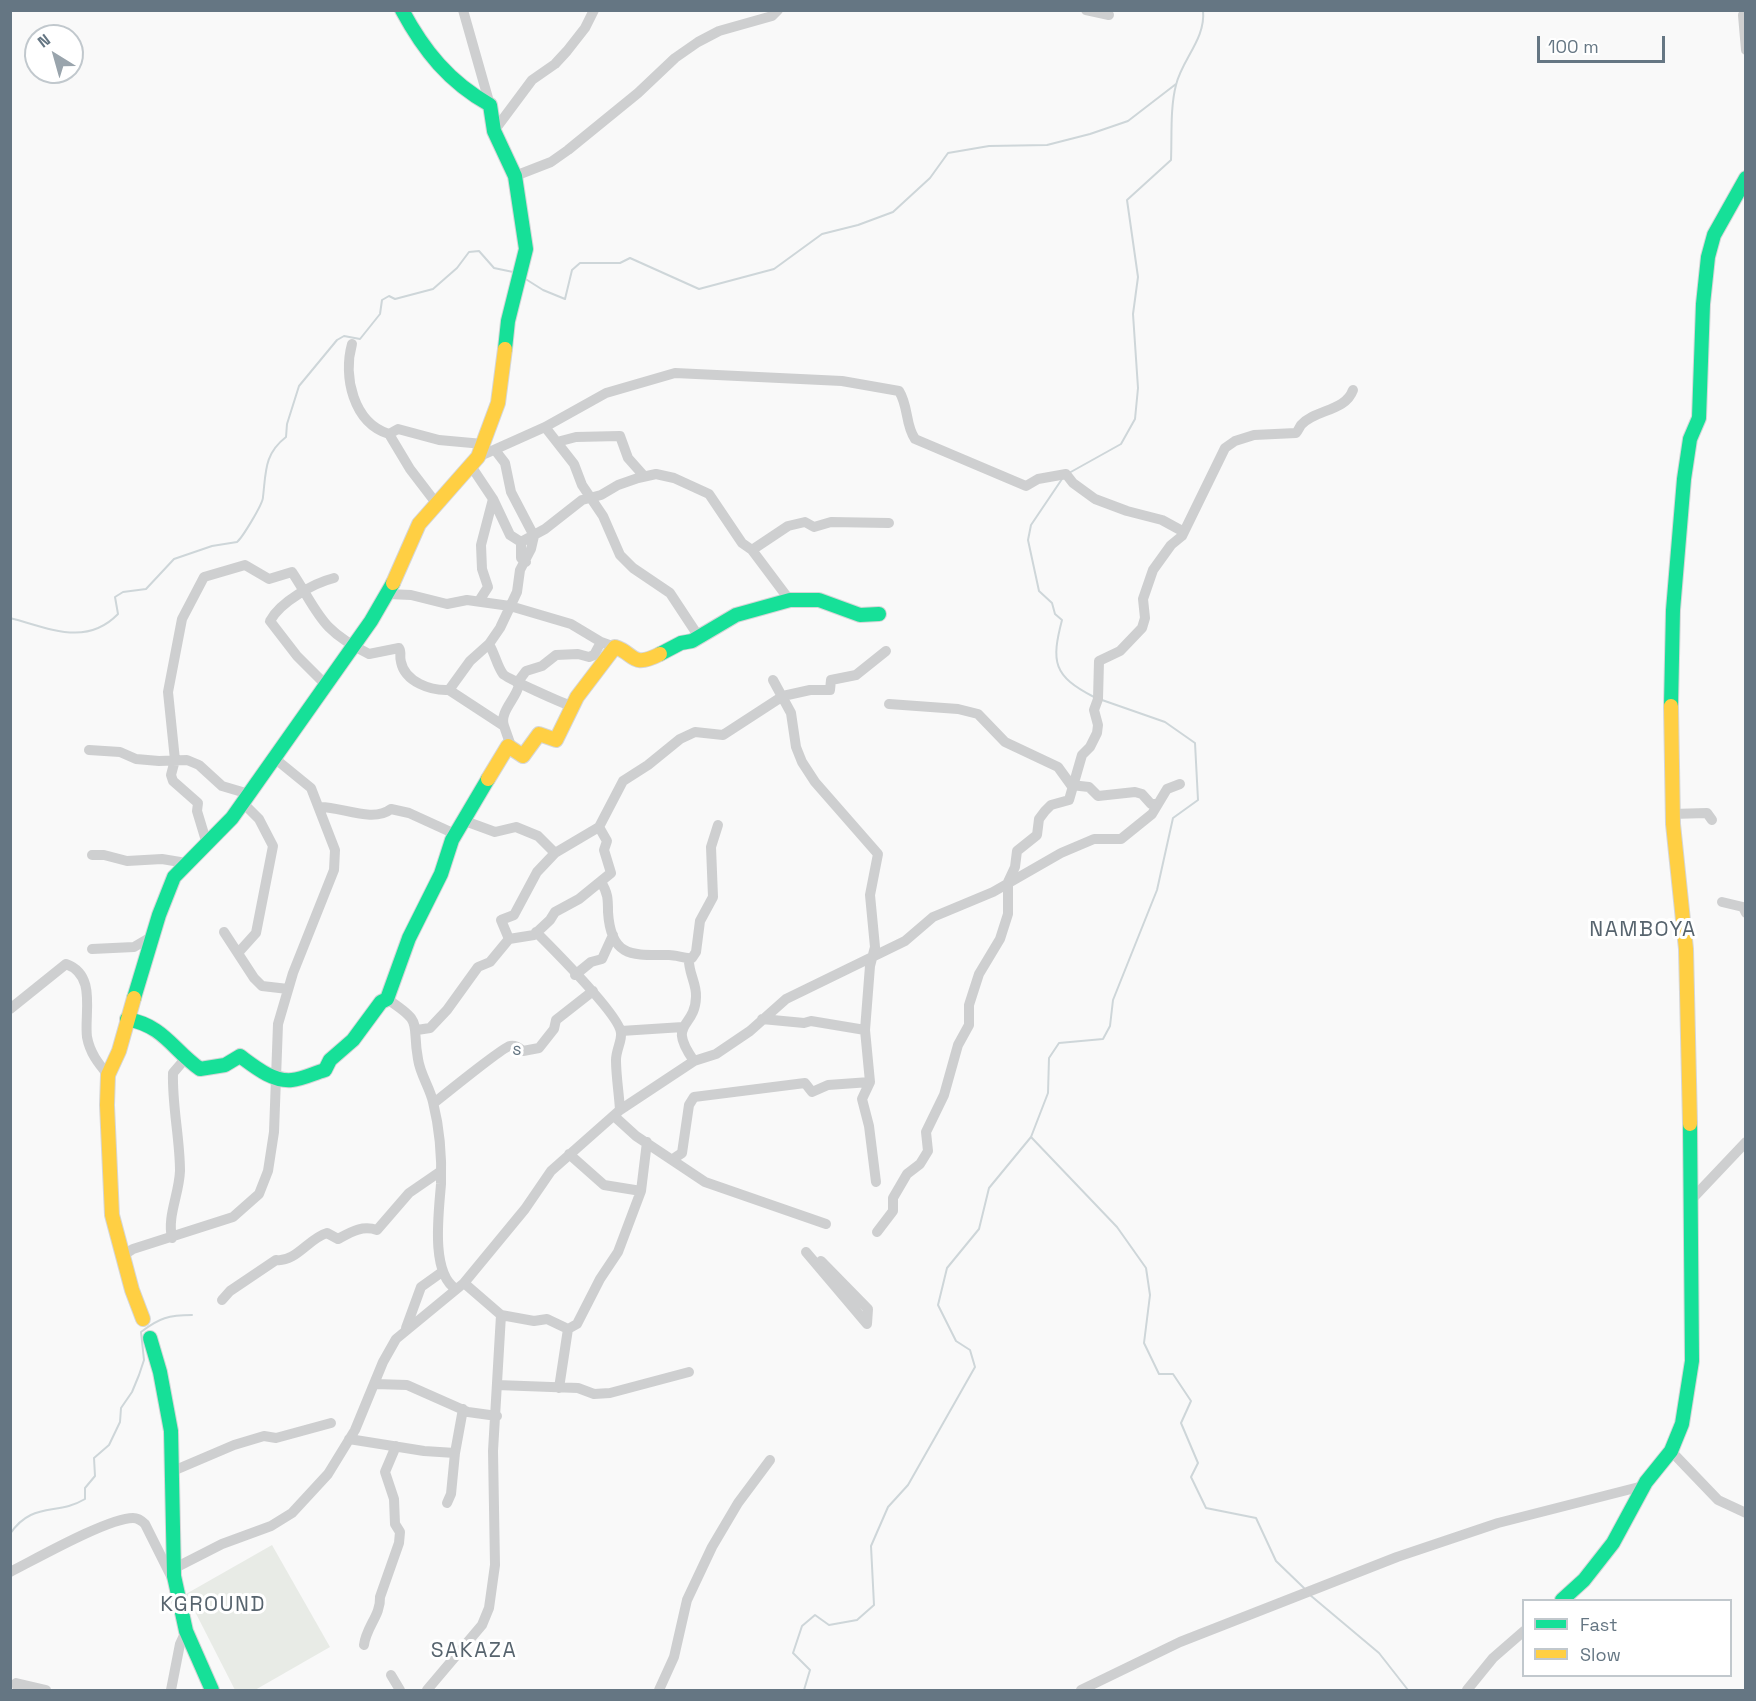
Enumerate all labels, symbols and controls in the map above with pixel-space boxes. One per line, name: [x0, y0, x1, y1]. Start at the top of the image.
north arrow: [24, 24, 84, 84]
scale bar: [1540, 24, 1668, 62]
text: N: [33, 29, 55, 52]
text: 100 m: [1548, 35, 1599, 58]
district label: NAMBOYA: [1589, 917, 1697, 943]
street label: s: [511, 1039, 523, 1061]
district label: KGROUND: [160, 1592, 266, 1618]
legend: [1522, 1599, 1732, 1677]
text: Fast: [1580, 1613, 1617, 1636]
district label: SAKAZA: [431, 1638, 517, 1664]
text: Slow: [1580, 1643, 1621, 1666]

